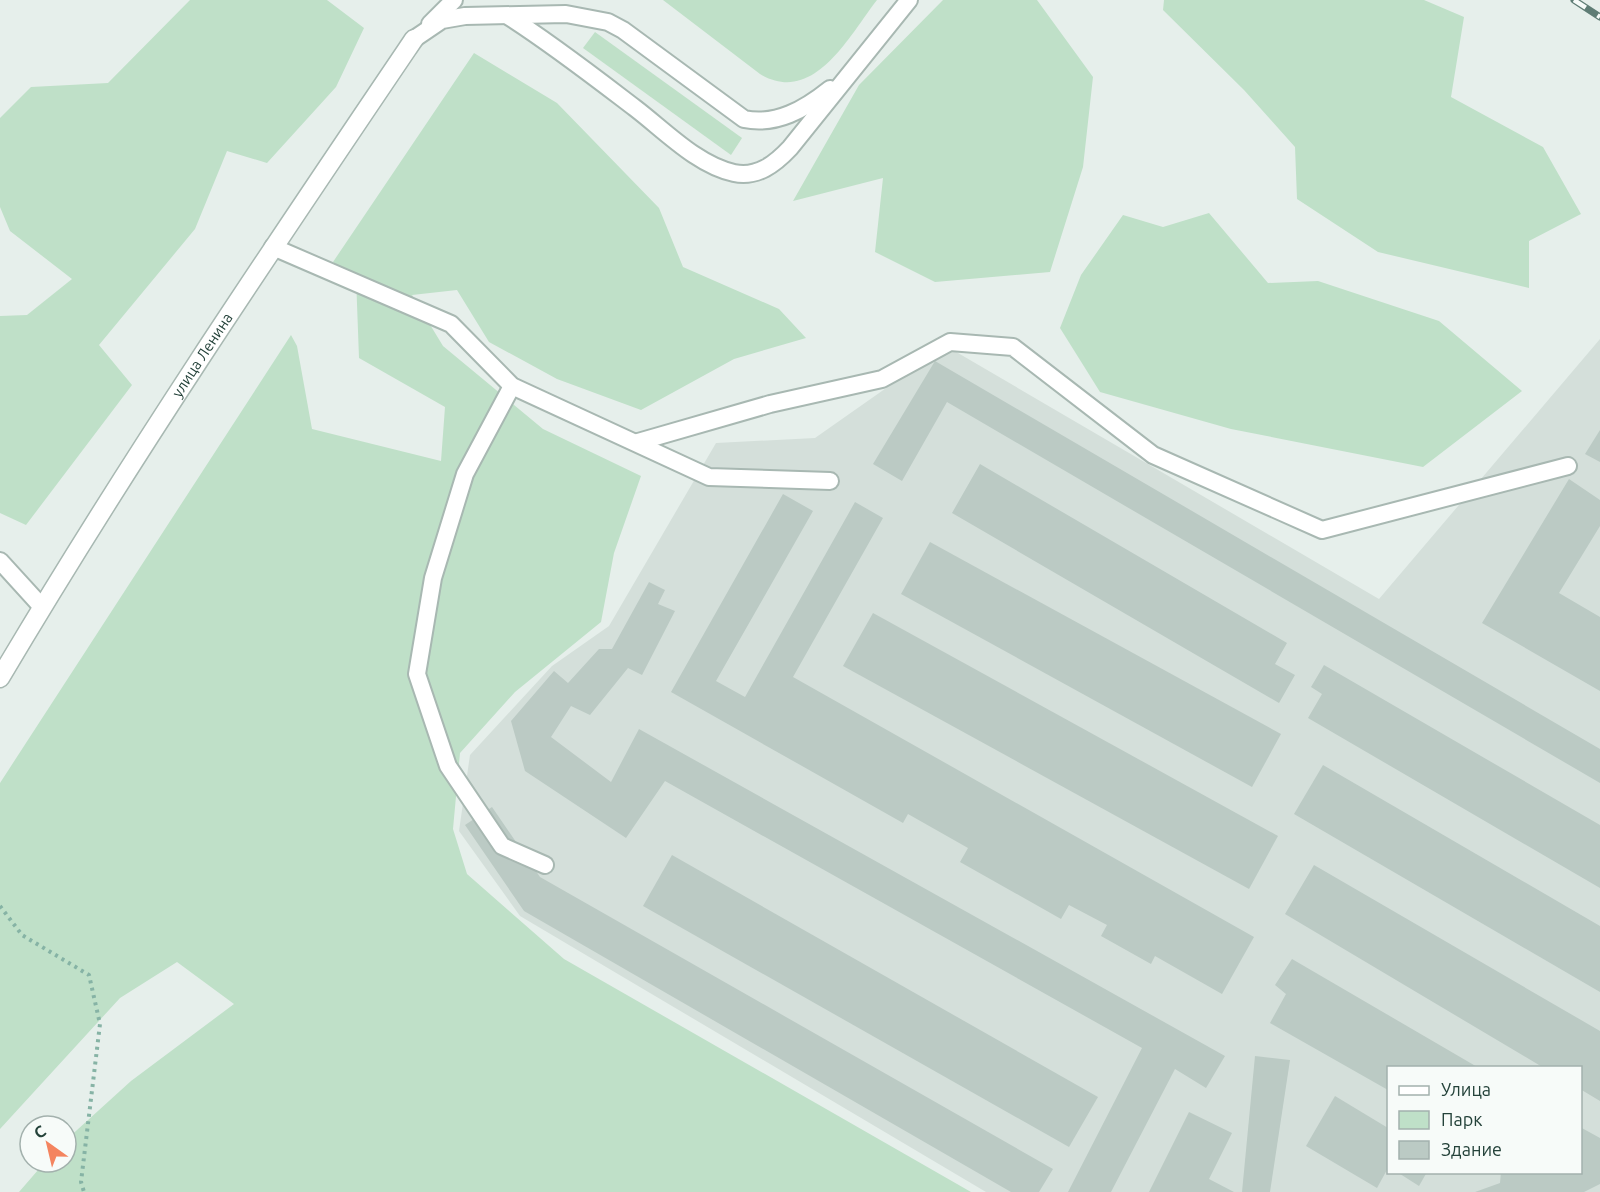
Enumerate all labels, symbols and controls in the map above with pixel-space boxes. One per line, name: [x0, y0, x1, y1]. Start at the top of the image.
street label: улица Ленина: [168, 310, 236, 400]
legend: [1387, 1066, 1582, 1174]
text: Улица: [1441, 1079, 1491, 1099]
text: Парк: [1441, 1109, 1482, 1129]
north arrow: [18, 1114, 78, 1174]
text: С: [30, 1121, 49, 1142]
text: Здание: [1441, 1139, 1502, 1159]

